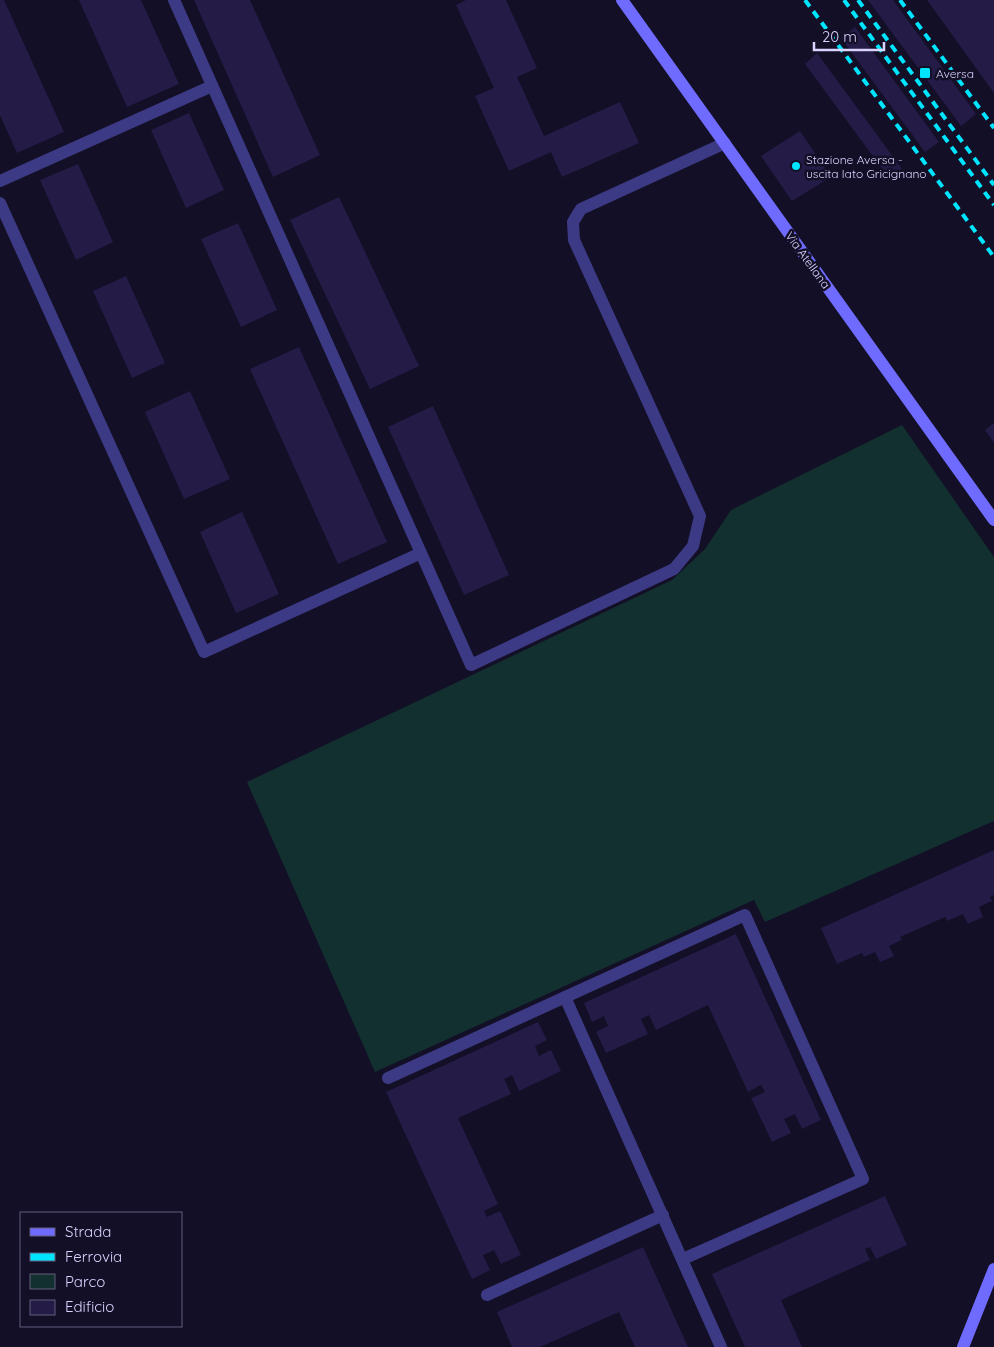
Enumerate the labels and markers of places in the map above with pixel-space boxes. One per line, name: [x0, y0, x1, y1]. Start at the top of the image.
marker: Aversa: [918, 66, 932, 80]
place label: Aversa: [936, 66, 974, 81]
place label: Stazione Aversa - uscita lato Gricignano: [806, 152, 927, 181]
marker: Stazione Aversa - uscita lato Gricignano: [790, 160, 802, 172]

